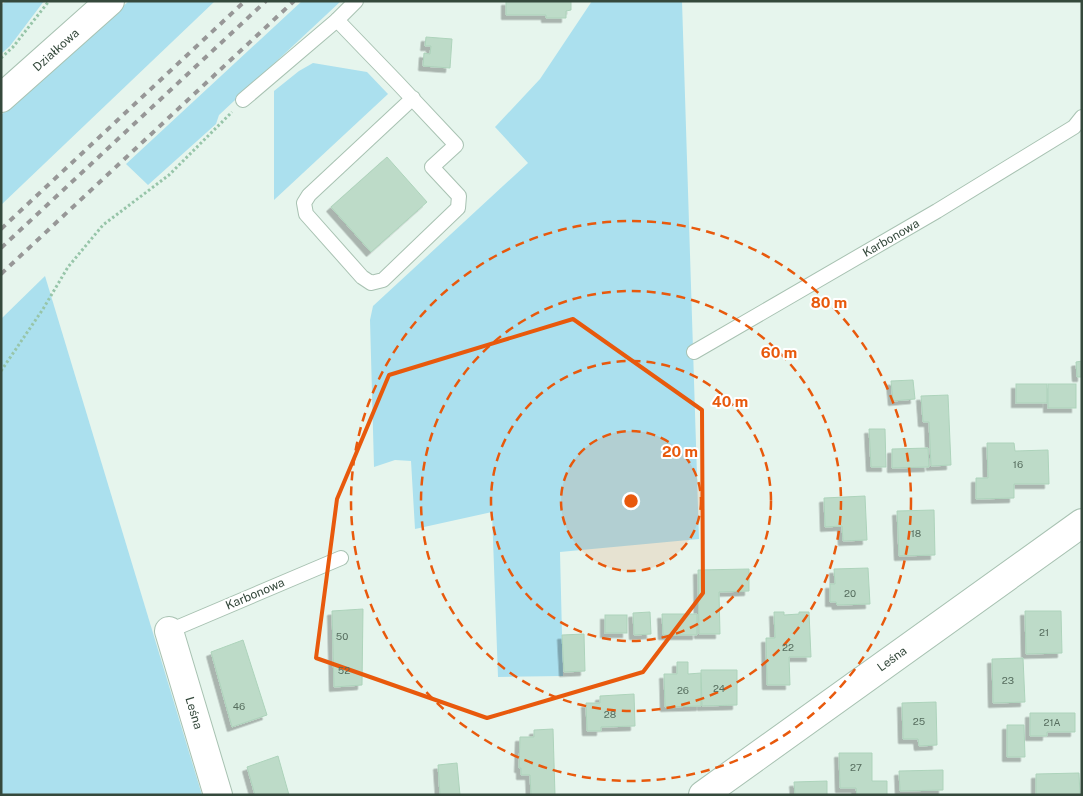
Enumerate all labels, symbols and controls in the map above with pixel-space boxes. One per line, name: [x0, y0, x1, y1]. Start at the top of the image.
street label: Działkowa: [30, 26, 82, 74]
street label: Karbonowa: [860, 216, 922, 260]
text: 80 m: [811, 294, 847, 311]
text: 60 m: [761, 344, 797, 361]
text: 40 m: [712, 393, 748, 410]
text: 20 m: [662, 443, 698, 460]
house number: 16: [1013, 458, 1023, 470]
centre of rings: [622, 492, 640, 510]
house number: 18: [911, 527, 921, 539]
street label: Karbonowa: [223, 575, 287, 613]
house number: 20: [844, 587, 856, 599]
house number: 21: [1039, 626, 1049, 638]
house number: 50: [336, 630, 348, 642]
house number: 22: [782, 641, 794, 653]
street label: Leśna: [875, 644, 909, 674]
house number: 52: [338, 664, 350, 676]
house number: 23: [1002, 674, 1014, 686]
house number: 24: [713, 682, 725, 694]
house number: 26: [677, 684, 689, 696]
street label: Leśna: [182, 695, 206, 731]
house number: 46: [233, 700, 245, 712]
house number: 28: [604, 708, 616, 720]
house number: 25: [913, 715, 925, 727]
house number: 21A: [1043, 716, 1061, 728]
house number: 27: [850, 761, 862, 773]

